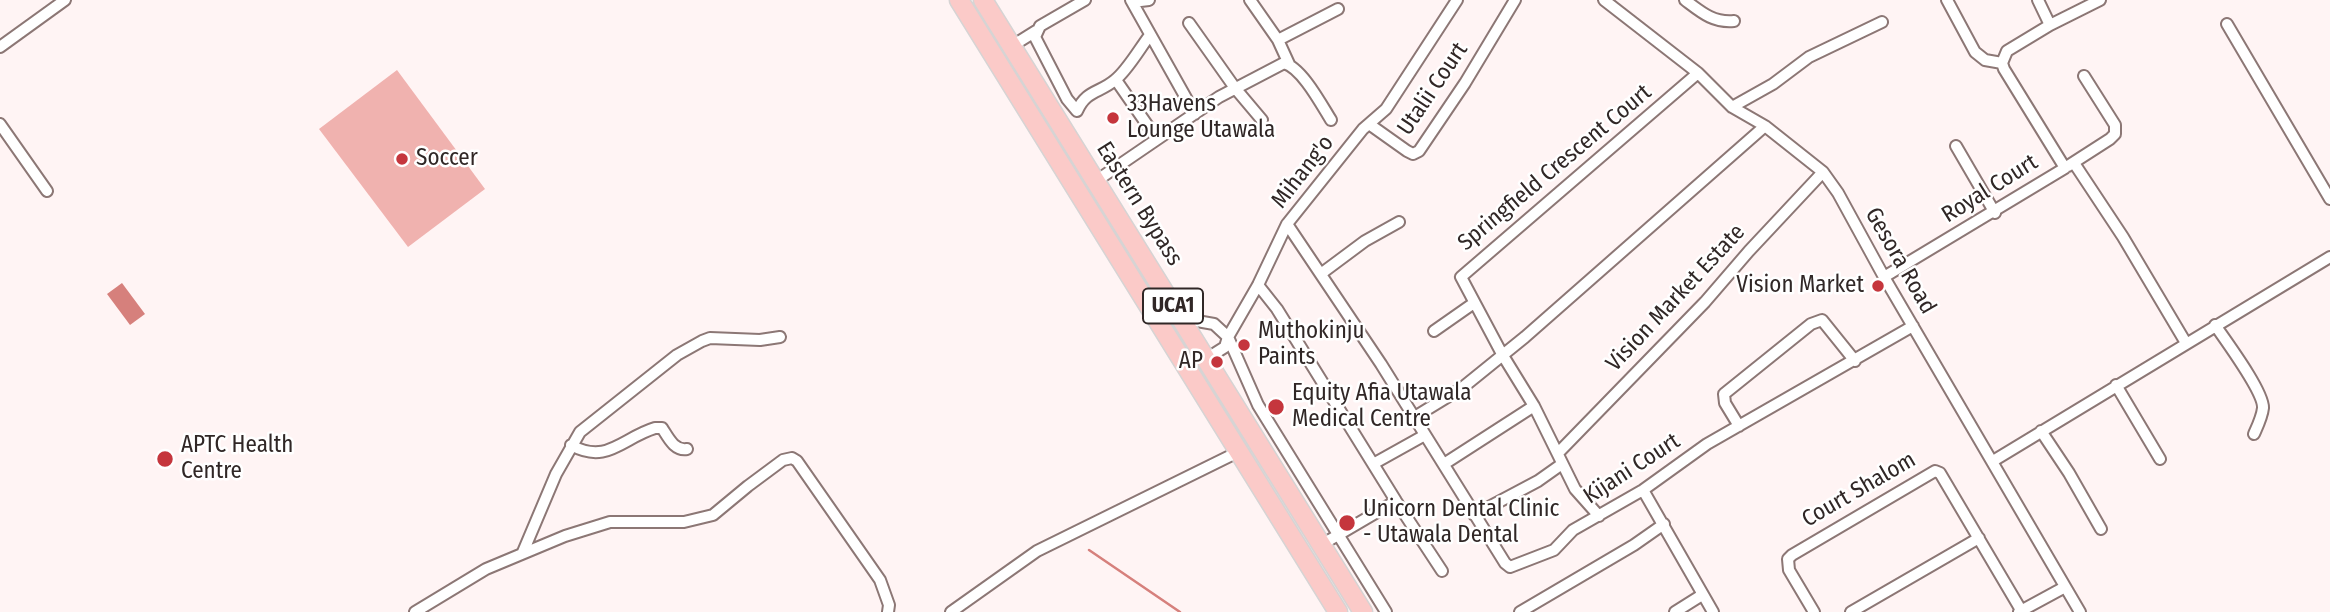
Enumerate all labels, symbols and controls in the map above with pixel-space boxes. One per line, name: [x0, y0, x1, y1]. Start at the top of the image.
street label: Utalii Court: [1392, 37, 1474, 141]
street label: Springfield Crescent Court: [1453, 79, 1657, 257]
place label: 33Havens Lounge Utawala: [1127, 91, 1275, 145]
marker: 33Havens Lounge Utawala: [1105, 110, 1121, 126]
street label: Mihang'o: [1266, 130, 1340, 214]
street label: Eastern Bypass: [1090, 137, 1188, 271]
place label: Soccer: [416, 145, 478, 173]
street label: Royal Court: [1937, 149, 2043, 229]
marker: Soccer: [394, 151, 410, 167]
street label: Gesora Road: [1859, 203, 1941, 319]
street label: Vision Market Estate: [1601, 219, 1751, 377]
place label: Vision Market: [1736, 272, 1864, 300]
marker: Vision Market: [1870, 278, 1886, 294]
road number: UCA1: [1143, 288, 1203, 324]
place label: Muthokinju Paints: [1258, 318, 1365, 372]
marker: Muthokinju Paints: [1236, 337, 1252, 353]
place label: AP: [1179, 348, 1203, 376]
marker: AP: [1209, 354, 1225, 370]
place label: Equity Afia Utawala Medical Centre: [1292, 380, 1471, 434]
marker: Equity Afia Utawala Medical Centre: [1266, 397, 1286, 417]
street label: Kijani Court: [1579, 428, 1685, 510]
place label: APTC Health Centre: [181, 432, 293, 486]
street label: Court Shalom: [1797, 446, 1921, 534]
marker: APTC Health Centre: [155, 449, 175, 469]
place label: Unicorn Dental Clinic - Utawala Dental: [1363, 496, 1559, 550]
marker: Unicorn Dental Clinic - Utawala Dental: [1337, 513, 1357, 533]

